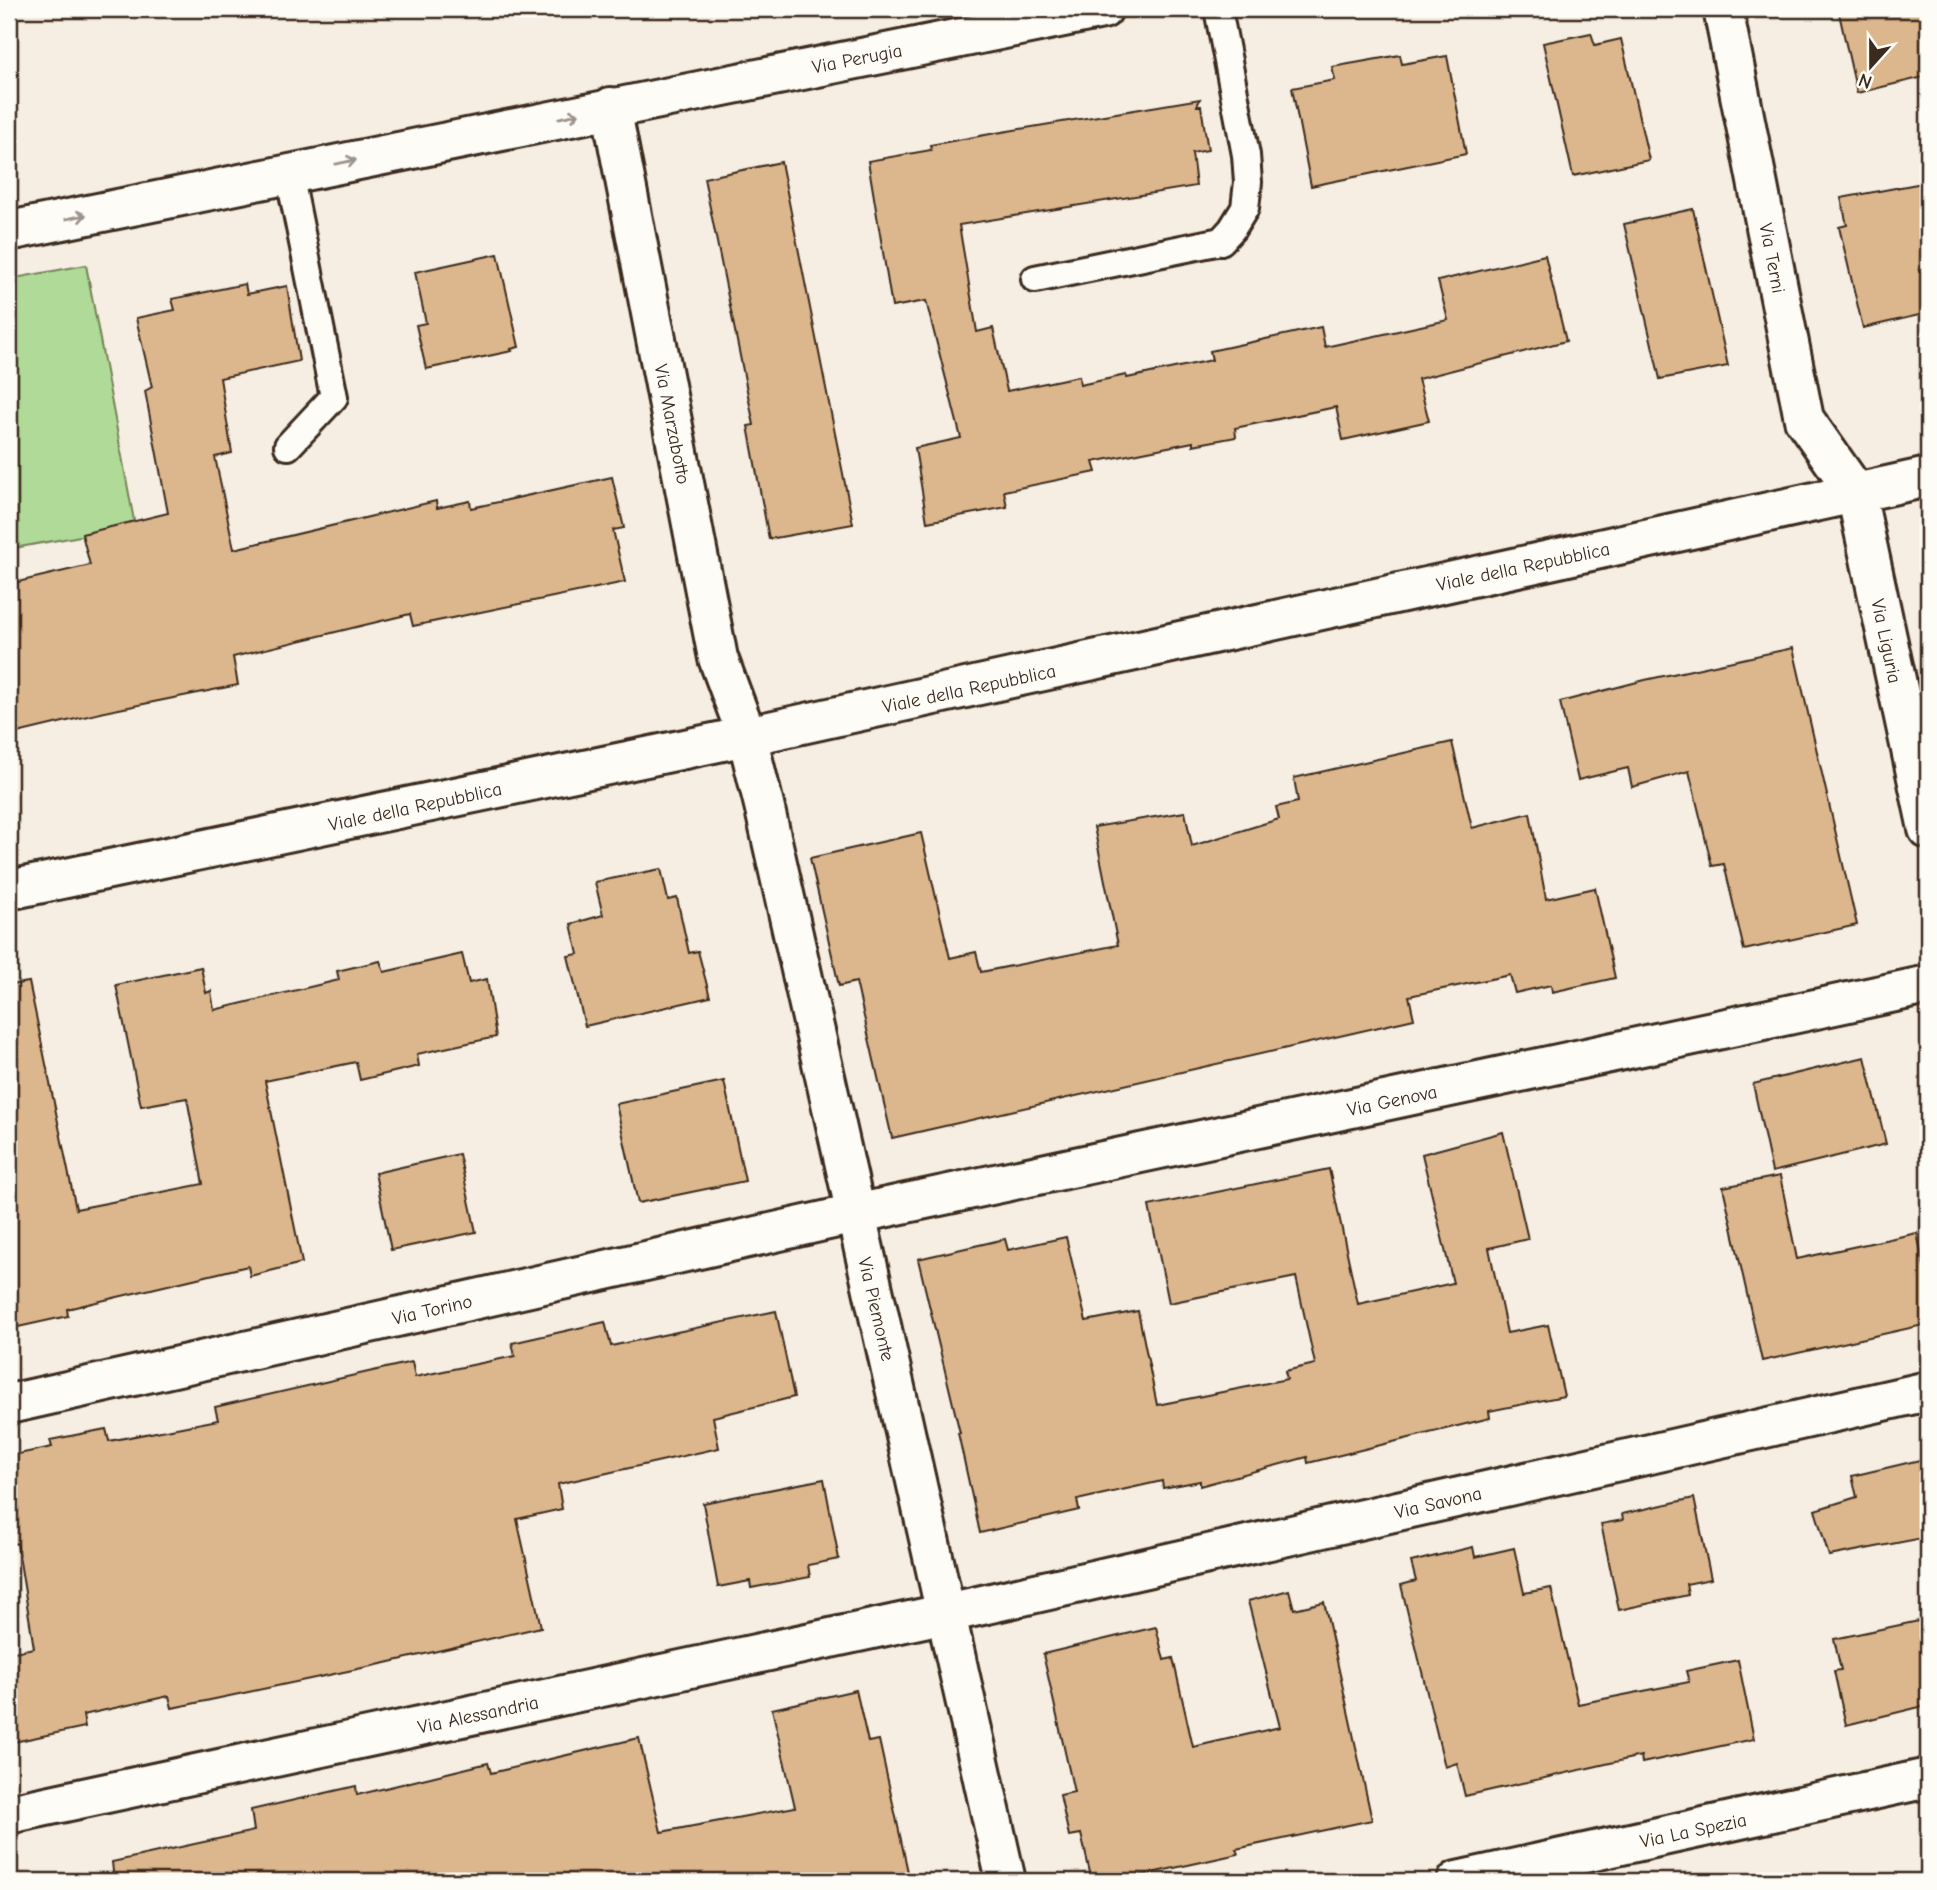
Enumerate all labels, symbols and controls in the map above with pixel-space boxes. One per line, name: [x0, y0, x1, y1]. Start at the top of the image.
north arrow: [1836, 32, 1906, 102]
street label: Via Perugia: [810, 39, 904, 79]
text: N: [1856, 68, 1875, 93]
one-way arrow: [557, 108, 580, 122]
one-way arrow: [334, 154, 357, 168]
one-way arrow: [64, 210, 87, 223]
street label: Via Terni: [1754, 221, 1790, 295]
street label: Via Marzabotto: [650, 362, 694, 486]
street label: Viale della Repubblica: [1435, 538, 1612, 596]
street label: Via Liguria: [1866, 597, 1906, 686]
street label: Viale della Repubblica: [881, 660, 1058, 718]
street label: Viale della Repubblica: [327, 778, 504, 836]
street label: Via Genova: [1345, 1081, 1439, 1121]
street label: Via Piemonte: [853, 1255, 899, 1363]
street label: Via Torino: [390, 1290, 474, 1330]
street label: Via Savona: [1392, 1482, 1484, 1524]
street label: Via Alessandria: [416, 1691, 541, 1739]
street label: Via La Spezia: [1638, 1809, 1749, 1853]

